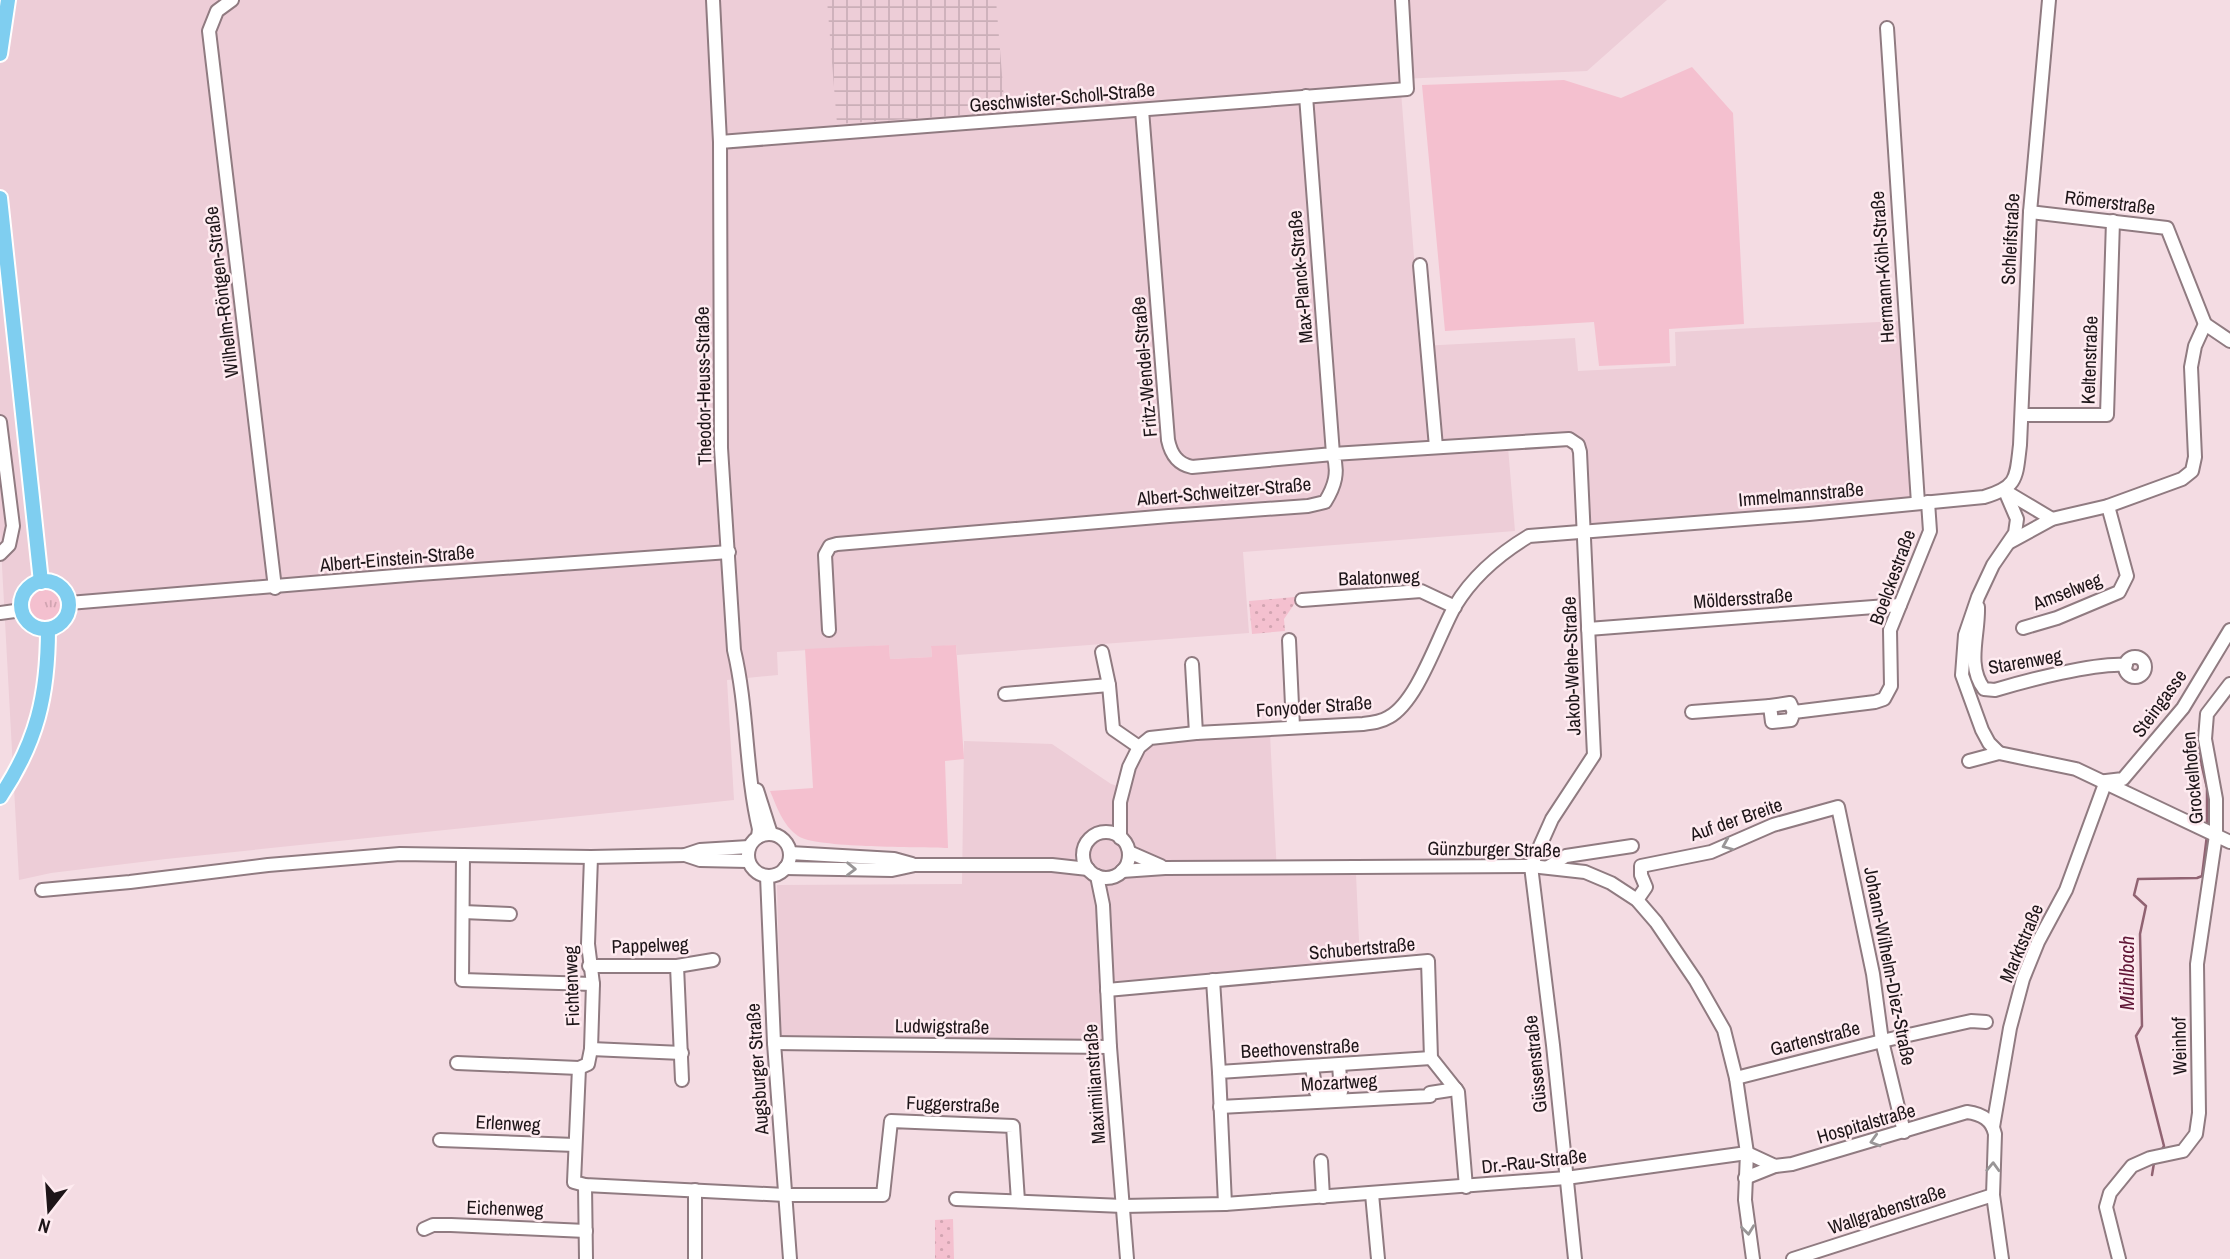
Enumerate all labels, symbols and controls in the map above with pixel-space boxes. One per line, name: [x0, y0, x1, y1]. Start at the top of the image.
street label: Geschwister-Scholl-Straße: [968, 76, 1156, 118]
street label: Römerstraße: [2063, 184, 2157, 220]
street label: Hermann-Köhl-Straße: [1864, 190, 1900, 344]
street label: Schleifstraße: [1995, 192, 2025, 286]
street label: Wilhelm-Röntgen-Straße: [198, 205, 244, 379]
street label: Max-Planck-Straße: [1281, 209, 1319, 345]
street label: Fritz-Wendel-Straße: [1125, 296, 1163, 438]
street label: Theodor-Heuss-Straße: [689, 306, 717, 466]
street label: Keltenstraße: [2074, 315, 2104, 405]
street label: Albert-Schweitzer-Straße: [1135, 470, 1312, 512]
street label: Immelmannstraße: [1737, 476, 1865, 512]
street label: Boelckestraße: [1863, 526, 1921, 628]
street label: Albert-Einstein-Straße: [318, 538, 475, 578]
street label: Balatonweg: [1338, 563, 1420, 591]
street label: Amselweg: [2028, 566, 2106, 616]
street label: Möldersstraße: [1692, 582, 1794, 614]
street label: Jakob-Wehe-Straße: [1556, 596, 1586, 736]
street label: Starenweg: [1986, 642, 2064, 680]
street label: Steingasse: [2126, 664, 2192, 742]
street label: Fonyoder Straße: [1255, 689, 1373, 723]
street label: Grockelhofen: [2175, 731, 2209, 825]
street label: Auf der Breite: [1685, 791, 1786, 847]
street label: Günzburger Straße: [1427, 835, 1561, 863]
one-way arrow: [1722, 837, 1735, 851]
one-way arrow: [845, 862, 856, 877]
street label: Johann-Wilhelm-Diez-Straße: [1858, 865, 1922, 1067]
street label: Marktstraße: [1993, 900, 2049, 986]
street label: Schubertstraße: [1308, 930, 1416, 966]
street label: Pappelweg: [611, 931, 689, 959]
water label: Mühlbach: [2112, 936, 2141, 1010]
street label: Fichtenweg: [557, 945, 585, 1027]
street label: Augsburger Straße: [739, 1002, 775, 1137]
street label: Ludwigstraße: [895, 1012, 989, 1040]
street label: Güssenstraße: [1517, 1014, 1553, 1114]
street label: Gartenstraße: [1767, 1014, 1863, 1062]
street label: Weinhof: [2165, 1016, 2193, 1075]
street label: Maximilianstraße: [1077, 1023, 1111, 1145]
street label: Beethovenstraße: [1240, 1032, 1360, 1064]
street label: Mozartweg: [1300, 1067, 1378, 1097]
street label: Fuggerstraße: [906, 1089, 1000, 1119]
street label: Hospitalstraße: [1814, 1097, 1918, 1149]
street label: Erlenweg: [475, 1108, 541, 1138]
one-way arrow: [1869, 1132, 1881, 1147]
street label: Dr.-Rau-Straße: [1480, 1143, 1588, 1179]
one-way arrow: [1986, 1161, 2001, 1172]
north arrow: [14, 1175, 84, 1245]
street label: Wallgrabenstraße: [1825, 1178, 1949, 1240]
street label: Eichenweg: [466, 1194, 544, 1222]
text: N: [35, 1212, 53, 1240]
one-way arrow: [1741, 1224, 1756, 1235]

